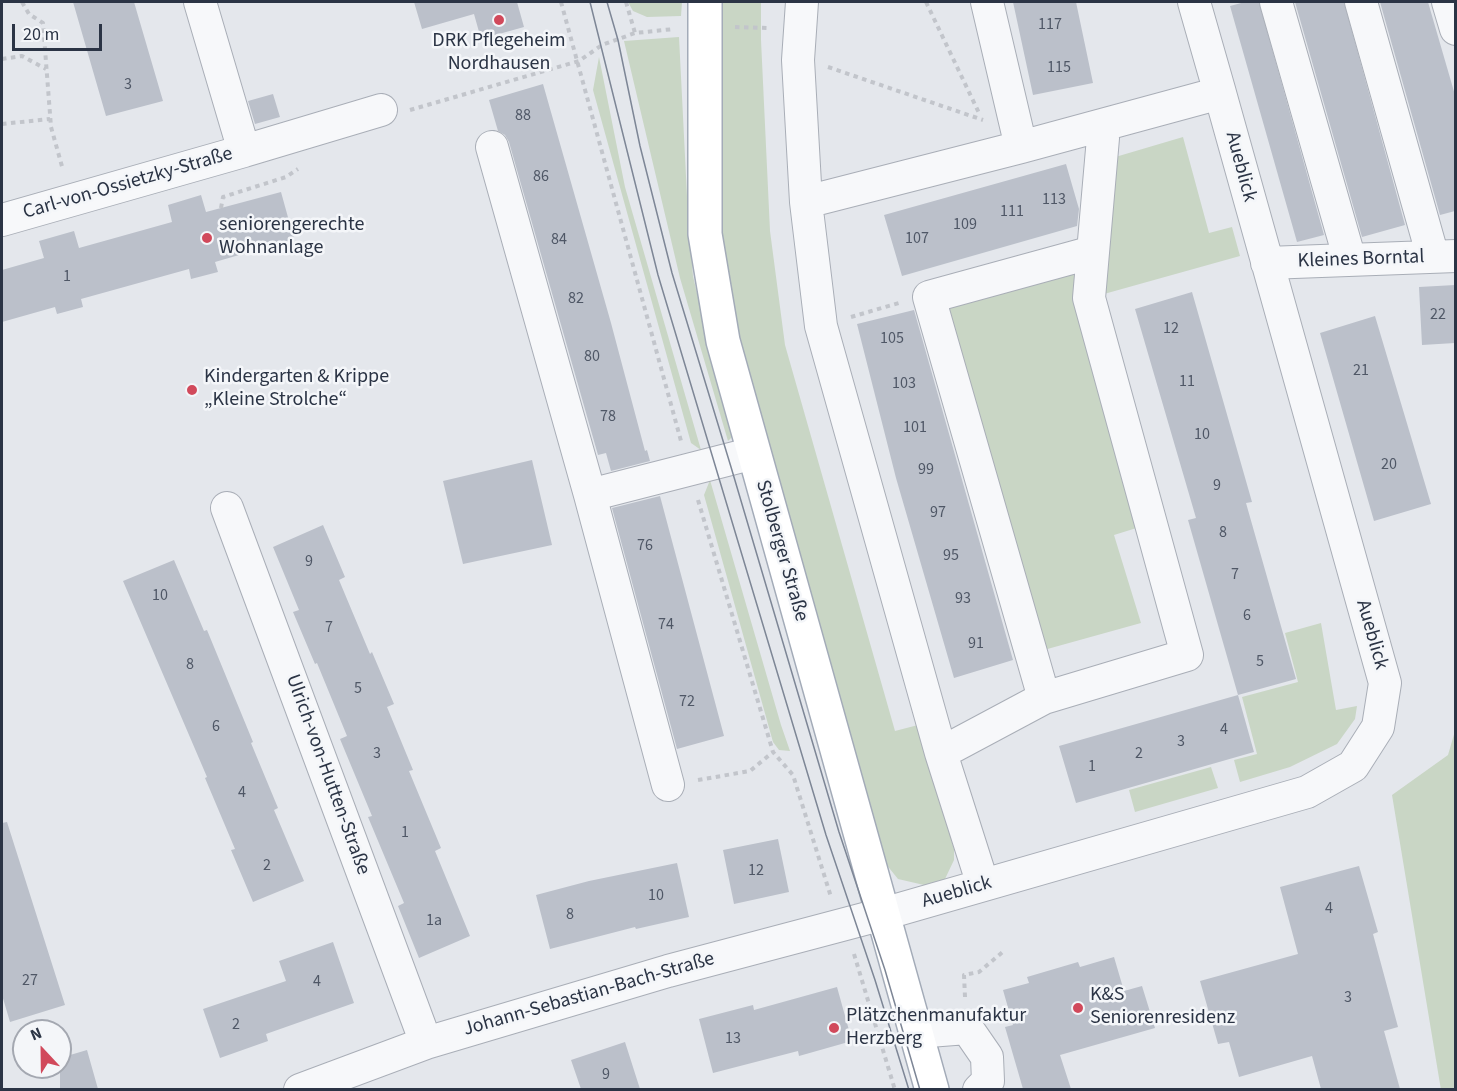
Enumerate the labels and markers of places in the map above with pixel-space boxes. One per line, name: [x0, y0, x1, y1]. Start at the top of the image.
marker: DRK Pflegeheim Nordhausen: [492, 13, 506, 27]
place label: DRK Pflegeheim Nordhausen: [432, 30, 566, 77]
place label: seniorengerechte Wohnanlage: [219, 214, 364, 261]
marker: seniorengerechte Wohnanlage: [200, 231, 214, 245]
place label: Kindergarten & Krippe „Kleine Strolche“: [204, 366, 389, 413]
marker: Kindergarten & Krippe „Kleine Strolche“: [185, 383, 199, 397]
place label: K&S Seniorenresidenz: [1090, 984, 1235, 1031]
marker: K&S Seniorenresidenz: [1071, 1001, 1085, 1015]
place label: Plätzchenmanufaktur Herzberg: [846, 1005, 1026, 1052]
marker: Plätzchenmanufaktur Herzberg: [827, 1021, 841, 1035]

